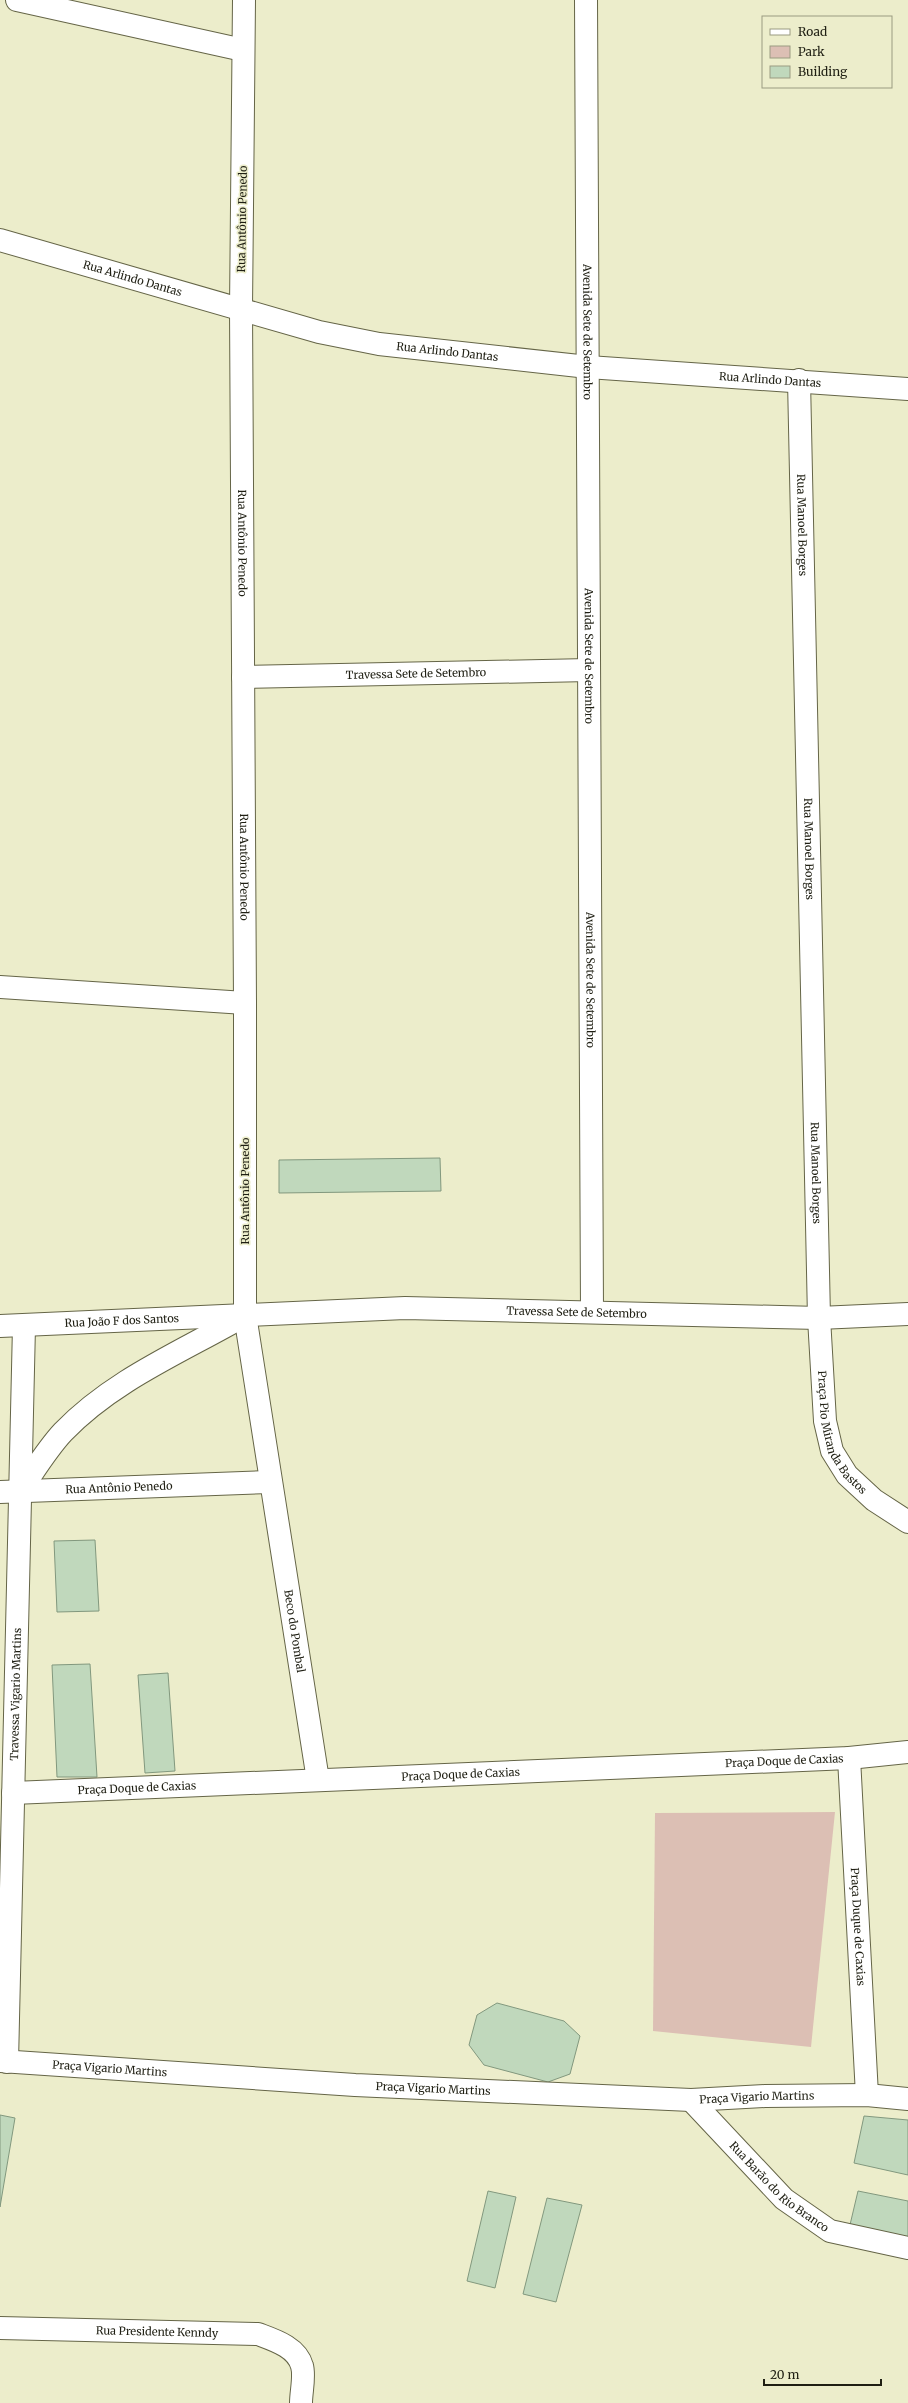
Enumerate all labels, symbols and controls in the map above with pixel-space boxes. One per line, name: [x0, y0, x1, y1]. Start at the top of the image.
legend: [762, 16, 892, 88]
text: Road: [798, 24, 827, 39]
text: Park: [798, 44, 825, 59]
text: Building: [798, 64, 848, 79]
street label: Rua Antônio Penedo: [234, 165, 250, 273]
street label: Rua Arlindo Dantas: [81, 257, 184, 299]
street label: Avenida Sete de Setembro: [580, 263, 595, 401]
street label: Rua Arlindo Dantas: [396, 339, 499, 364]
street label: Rua Arlindo Dantas: [719, 369, 822, 390]
street label: Rua Manoel Borges: [794, 474, 810, 576]
street label: Rua Antônio Penedo: [235, 489, 250, 597]
street label: Avenida Sete de Setembro: [582, 587, 596, 725]
street label: Travessa Sete de Setembro: [346, 665, 487, 682]
street label: Rua Manoel Borges: [801, 798, 817, 900]
street label: Rua Antônio Penedo: [237, 813, 252, 921]
street label: Avenida Sete de Setembro: [583, 911, 598, 1048]
street label: Rua Manoel Borges: [808, 1122, 824, 1224]
street label: Rua Antônio Penedo: [238, 1137, 252, 1245]
street label: Travessa Sete de Setembro: [506, 1303, 648, 1321]
street label: Rua João F dos Santos: [64, 1311, 179, 1330]
street label: Praça Pio Miranda Bastos: [815, 1370, 870, 1497]
street label: Rua Antônio Penedo: [65, 1479, 173, 1497]
street label: Beco do Pombal: [281, 1589, 308, 1674]
street label: Travessa Vigario Martins: [7, 1627, 24, 1761]
street label: Praça Doque de Caxias: [725, 1751, 844, 1770]
street label: Praça Doque de Caxias: [401, 1765, 520, 1784]
street label: Praça Doque de Caxias: [77, 1778, 196, 1797]
street label: Praça Duque de Caxias: [848, 1867, 868, 1986]
street label: Praça Vigario Martins: [52, 2058, 168, 2079]
street label: Praça Vigario Martins: [375, 2079, 491, 2098]
street label: Praça Vigario Martins: [699, 2089, 814, 2107]
street label: Rua Barão do Rio Branco: [726, 2138, 832, 2235]
street label: Rua Presidente Kenndy: [96, 2323, 219, 2340]
scale bar: [764, 2361, 881, 2387]
text: 20 m: [770, 2367, 799, 2382]

